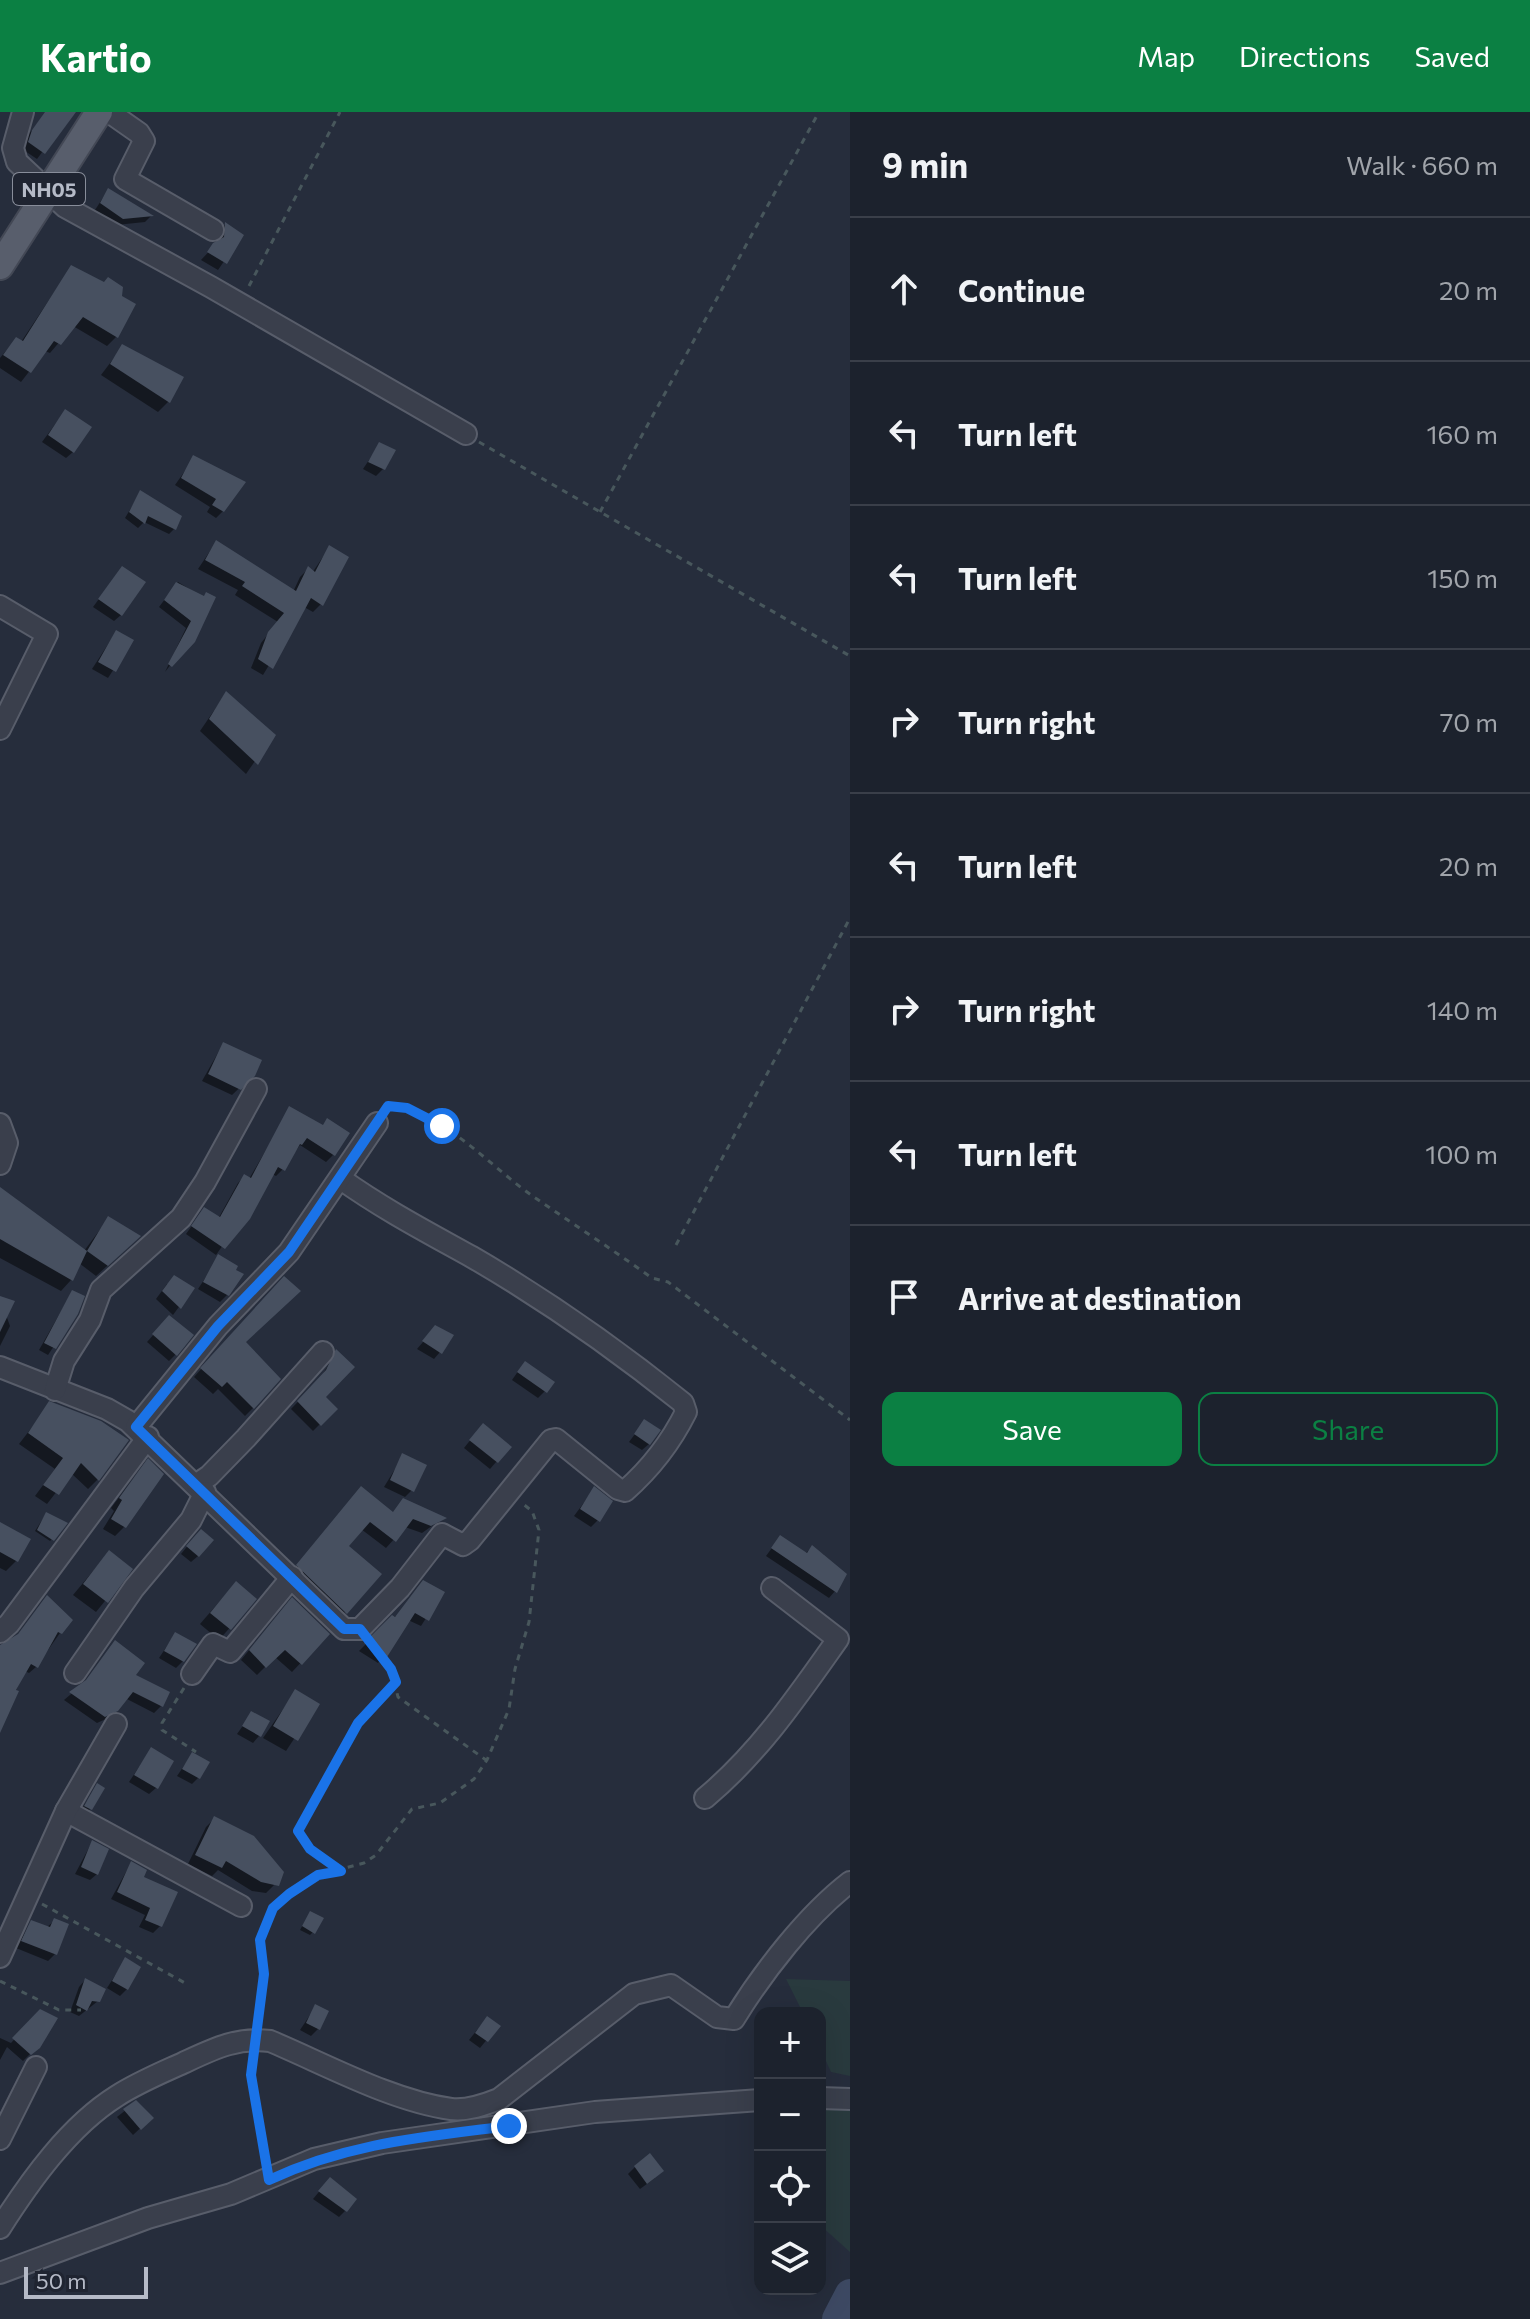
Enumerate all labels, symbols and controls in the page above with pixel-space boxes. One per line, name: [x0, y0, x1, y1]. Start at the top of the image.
text: Kartio: [40, 33, 152, 80]
text: Map: [1137, 39, 1195, 73]
text: Directions: [1239, 39, 1370, 73]
text: Saved: [1414, 39, 1490, 73]
text: 9 min: [882, 143, 968, 185]
text: Walk · 660 m: [1346, 149, 1498, 180]
road number: NH05: [13, 173, 85, 205]
icon: ahead: [882, 267, 926, 311]
text: Continue: [958, 271, 1085, 308]
text: 20 m: [1439, 274, 1498, 305]
icon: left: [882, 411, 926, 455]
text: Turn left: [958, 415, 1077, 452]
text: 160 m: [1426, 418, 1498, 449]
icon: left: [882, 555, 926, 599]
text: Turn left: [958, 559, 1077, 596]
text: 150 m: [1427, 562, 1498, 593]
icon: right: [882, 699, 926, 743]
text: Turn right: [958, 703, 1095, 740]
text: 70 m: [1440, 706, 1498, 737]
icon: left: [882, 843, 926, 887]
text: Turn left: [958, 847, 1077, 884]
text: 20 m: [1439, 850, 1498, 881]
icon: right: [882, 987, 926, 1031]
text: Turn right: [958, 991, 1095, 1028]
text: 140 m: [1427, 994, 1498, 1025]
route start: [424, 1108, 460, 1144]
icon: left: [882, 1131, 926, 1175]
text: Turn left: [958, 1135, 1077, 1172]
text: 100 m: [1425, 1138, 1498, 1169]
icon: arrive: [882, 1275, 926, 1319]
text: Arrive at destination: [958, 1279, 1242, 1316]
button: Save: [882, 1392, 1182, 1466]
button: Share: [1198, 1392, 1498, 1466]
map controls: [754, 2007, 826, 2295]
button: +: [754, 2007, 826, 2079]
button: −: [754, 2079, 826, 2151]
route end: [491, 2108, 527, 2144]
button: locate: [754, 2151, 826, 2223]
button: layers: [754, 2223, 826, 2295]
scale bar: [24, 2263, 148, 2299]
text: 50 m: [36, 2267, 86, 2294]

